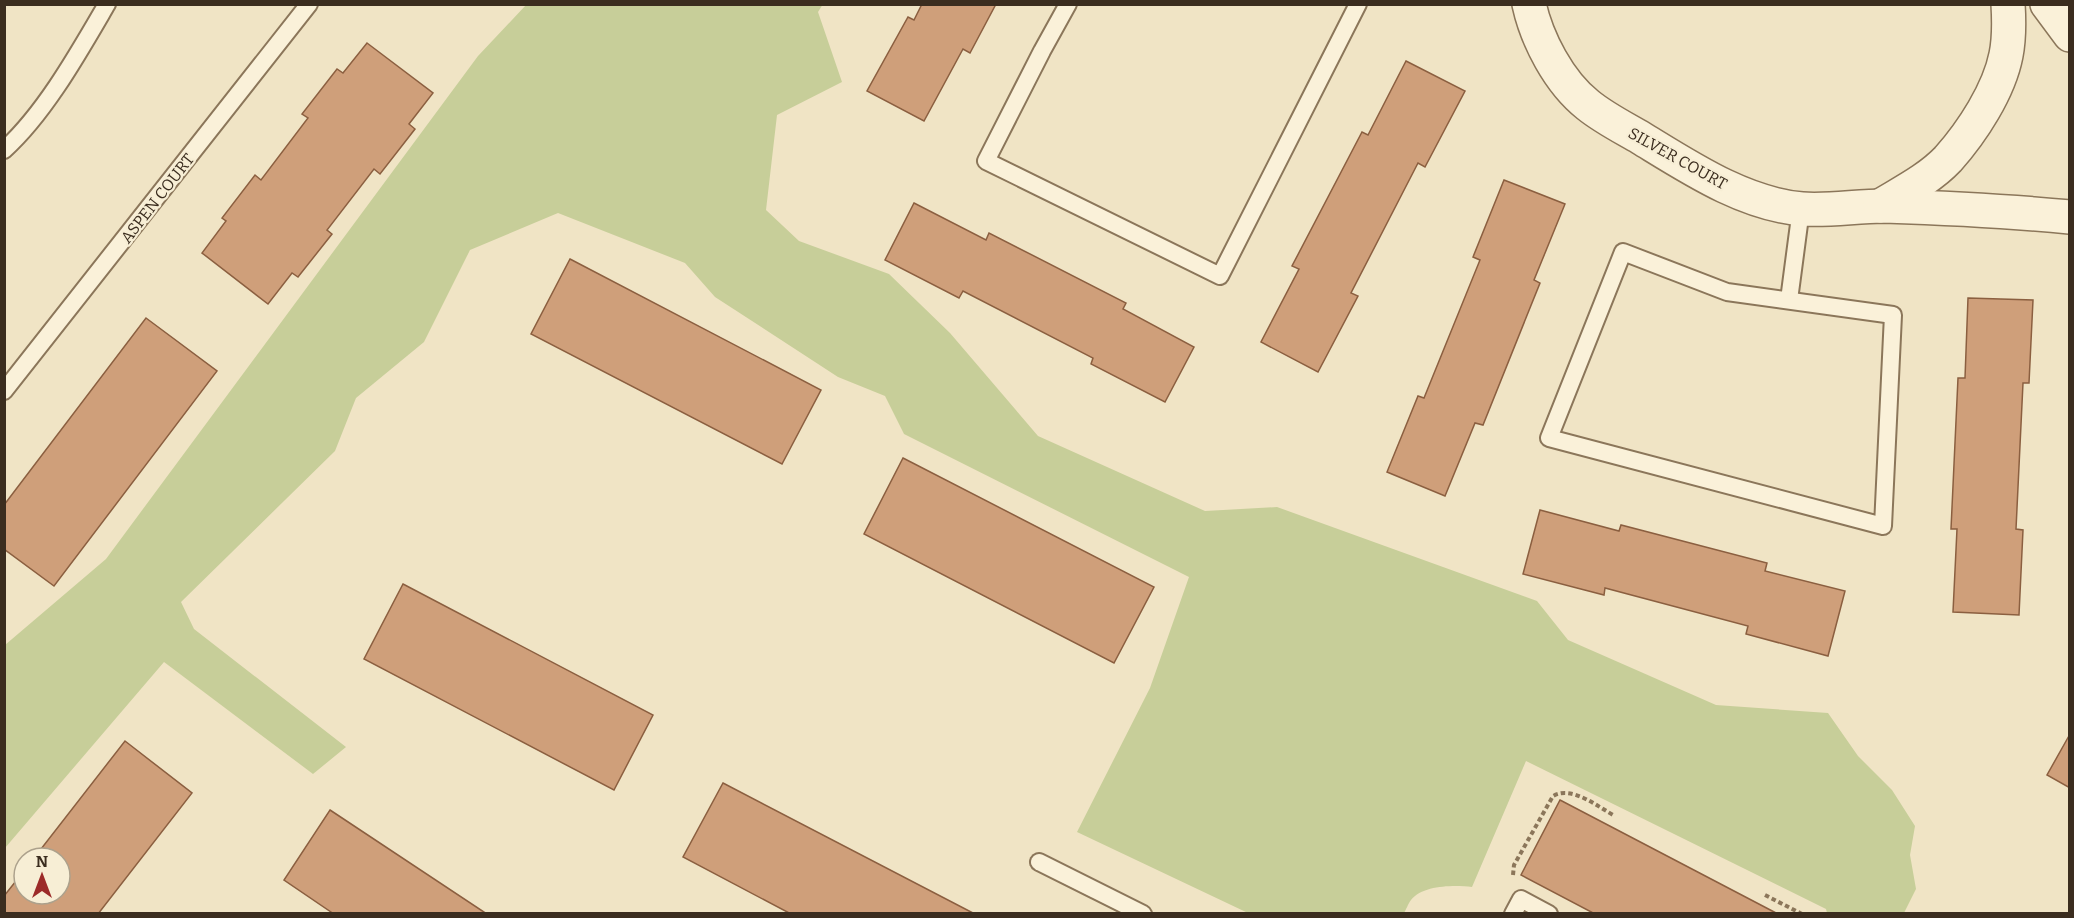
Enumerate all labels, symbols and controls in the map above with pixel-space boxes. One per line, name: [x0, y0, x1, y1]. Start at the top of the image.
street label: SILVER COURT: [1625, 123, 1730, 193]
street label: ASPEN COURT: [117, 150, 198, 247]
north arrow: [12, 846, 72, 906]
text: N: [36, 852, 48, 871]

